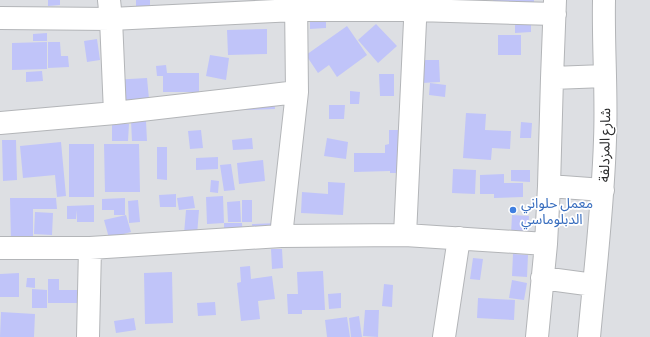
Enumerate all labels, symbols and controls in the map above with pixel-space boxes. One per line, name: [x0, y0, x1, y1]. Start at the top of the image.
street label: شارع المزدلفة: [594, 108, 616, 182]
place label: معمل حلواني الدبلوماسي: [521, 193, 593, 230]
marker: معمل حلواني الدبلوماسي: [508, 205, 518, 215]

